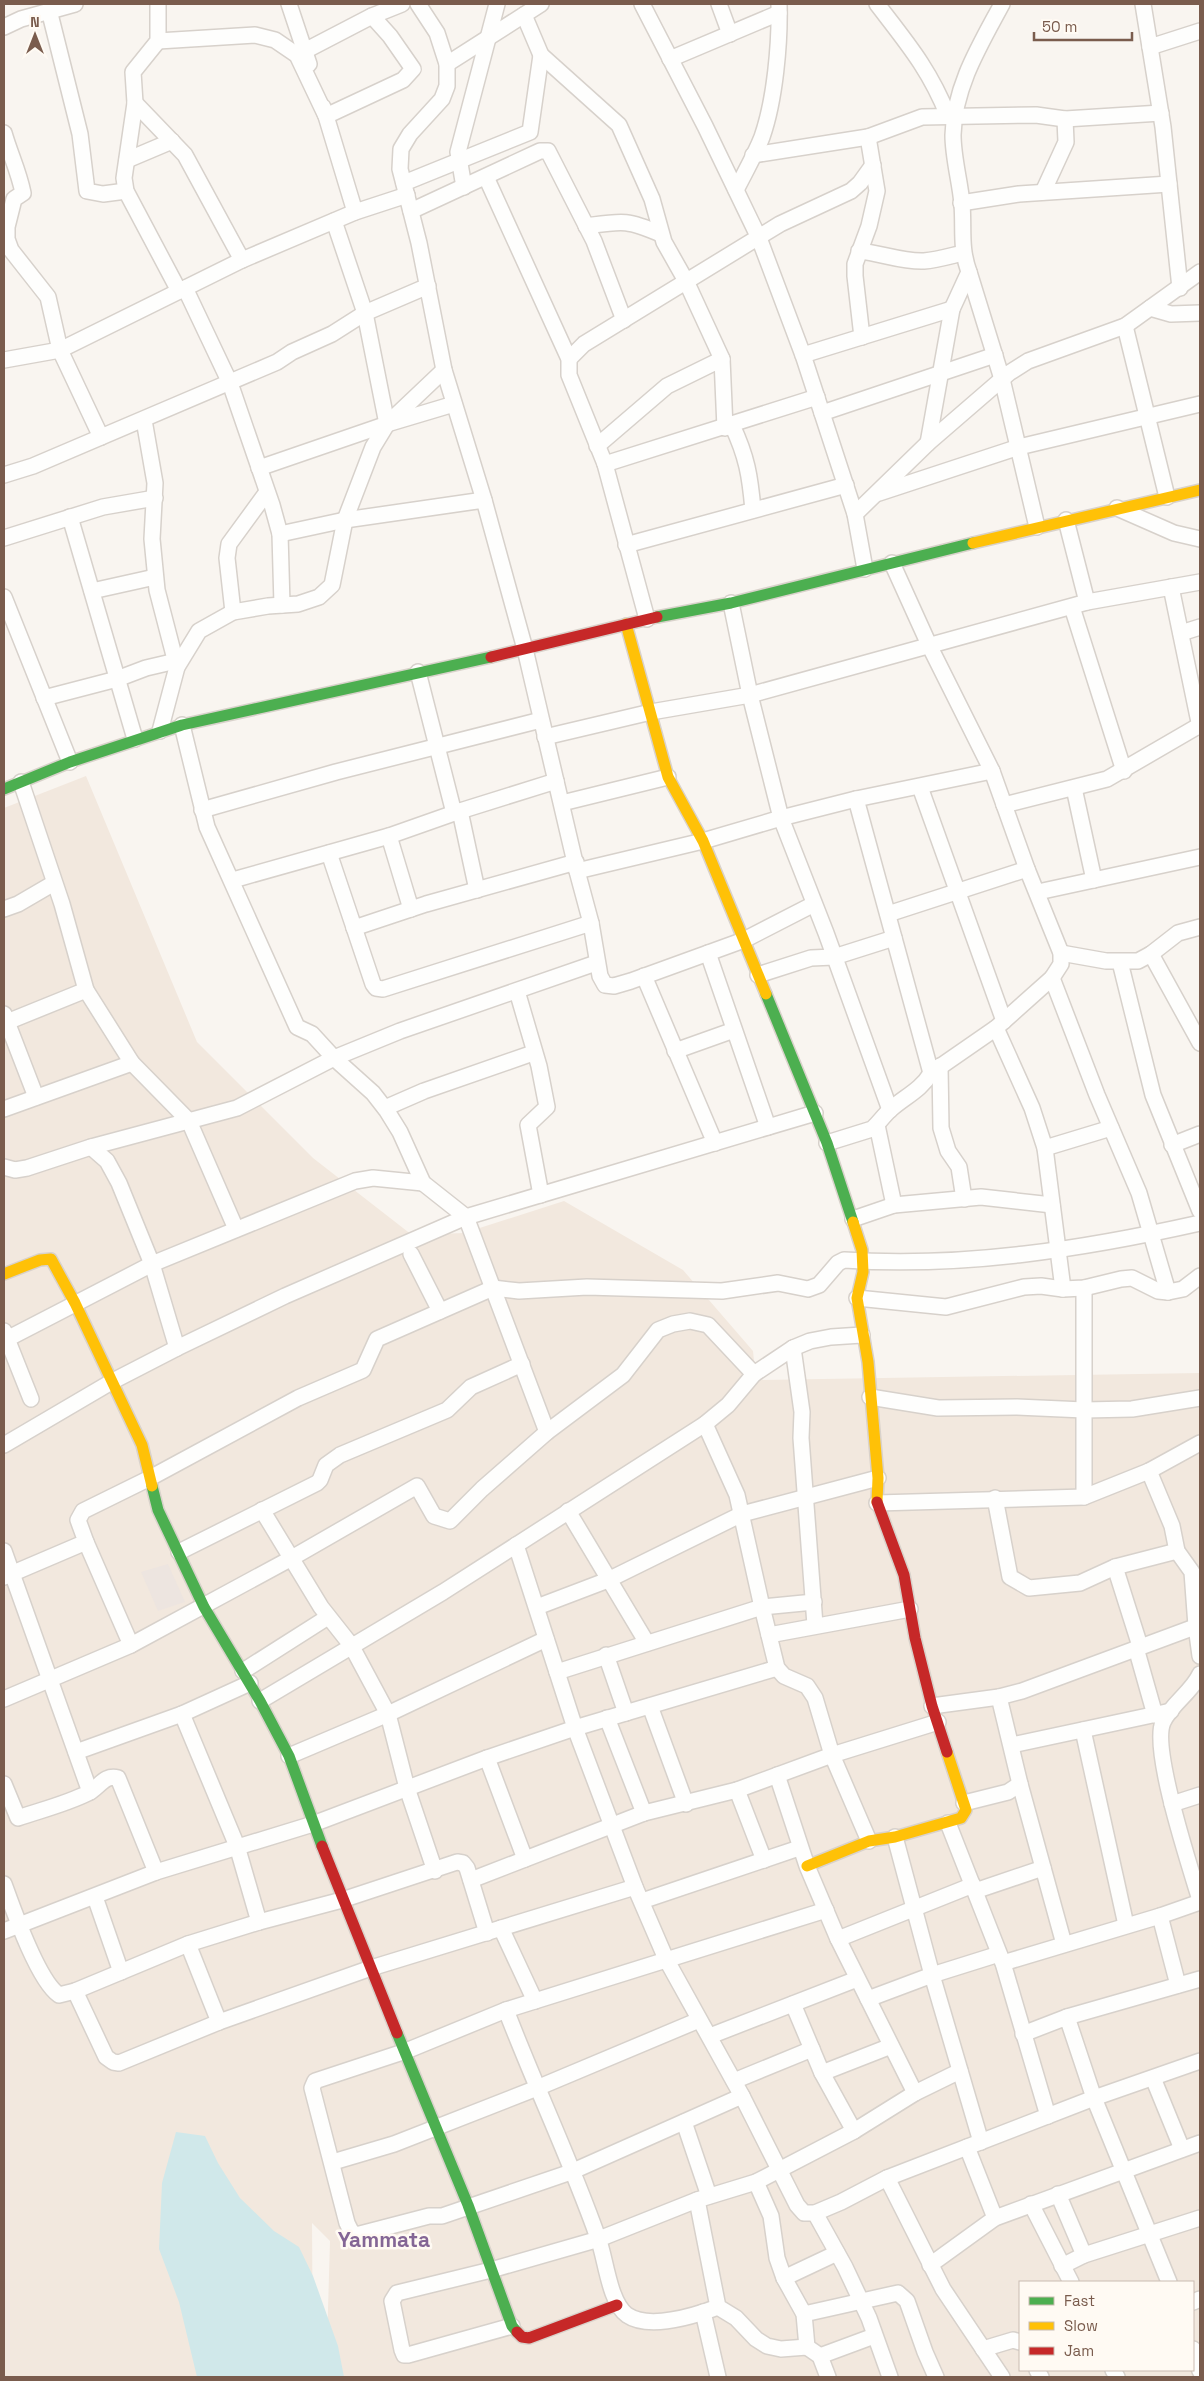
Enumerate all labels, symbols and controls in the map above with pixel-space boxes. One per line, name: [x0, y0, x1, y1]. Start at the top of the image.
north arrow: [10, 10, 60, 60]
scale bar: [1034, 10, 1132, 42]
text: N: [30, 13, 40, 31]
text: 50 m: [1042, 17, 1077, 36]
district label: Yammata: [338, 2226, 430, 2253]
legend: [1019, 2281, 1194, 2371]
text: Fast: [1064, 2291, 1095, 2310]
text: Slow: [1064, 2316, 1098, 2335]
text: Jam: [1064, 2341, 1094, 2360]

